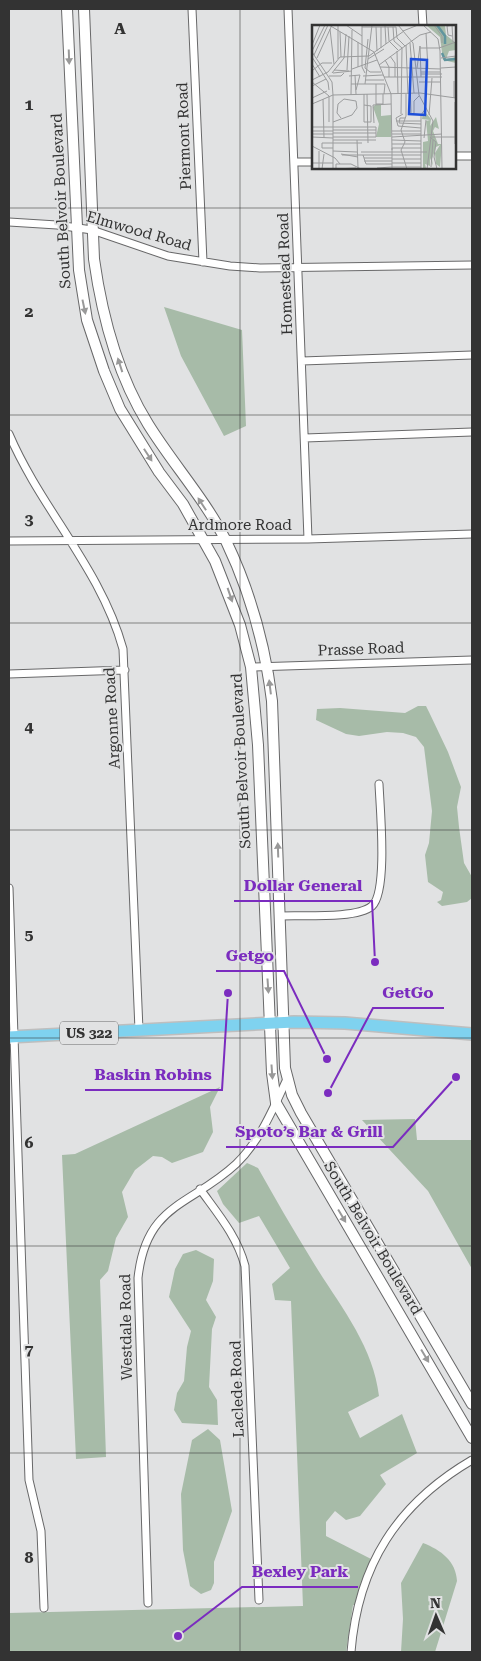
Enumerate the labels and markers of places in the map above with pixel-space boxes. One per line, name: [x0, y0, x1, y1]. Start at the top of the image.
callout: Dollar General: [234, 870, 372, 901]
callout: Getgo: [216, 940, 284, 971]
callout: GetGo: [373, 977, 444, 1008]
callout: Baskin Robins: [85, 1059, 222, 1090]
callout: Spoto’s Bar & Grill: [226, 1116, 393, 1147]
callout: Bexley Park: [242, 1556, 358, 1587]

